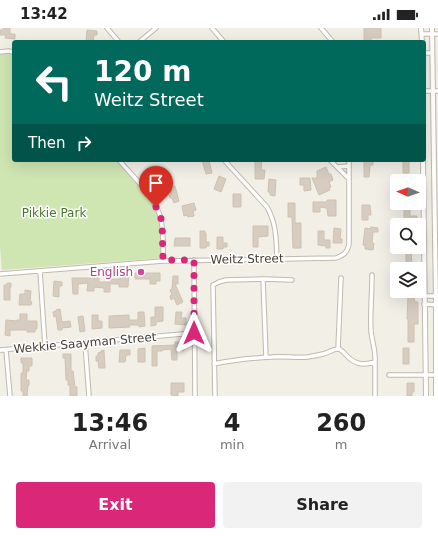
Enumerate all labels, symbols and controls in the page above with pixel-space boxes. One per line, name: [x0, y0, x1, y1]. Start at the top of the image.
text: 13:42: [20, 5, 68, 23]
text: 120 m: [94, 55, 191, 88]
icon: left: [28, 56, 80, 108]
text: Weitz Street: [94, 89, 204, 110]
icon: right: [73, 132, 95, 154]
text: Then: [28, 134, 65, 152]
pin: [139, 166, 173, 207]
icon: arrive: [145, 172, 167, 194]
north arrow: [390, 174, 426, 210]
map controls: [390, 174, 426, 298]
park label: Pikkie Park: [22, 206, 86, 220]
button: search: [390, 218, 426, 254]
street label: Weitz Street: [210, 251, 284, 267]
button: layers: [390, 262, 426, 298]
place label: English: [90, 265, 133, 279]
marker: English: [136, 267, 146, 277]
position arrow: [173, 312, 215, 354]
street label: Wekkie Saayman Street: [13, 330, 157, 356]
text: 13:46: [72, 409, 148, 437]
text: 4: [224, 409, 240, 437]
text: 260: [316, 409, 366, 437]
text: Arrival: [89, 437, 131, 452]
text: min: [220, 437, 244, 452]
text: m: [335, 437, 348, 452]
button: Exit: [16, 482, 215, 528]
button: Share: [223, 482, 422, 528]

